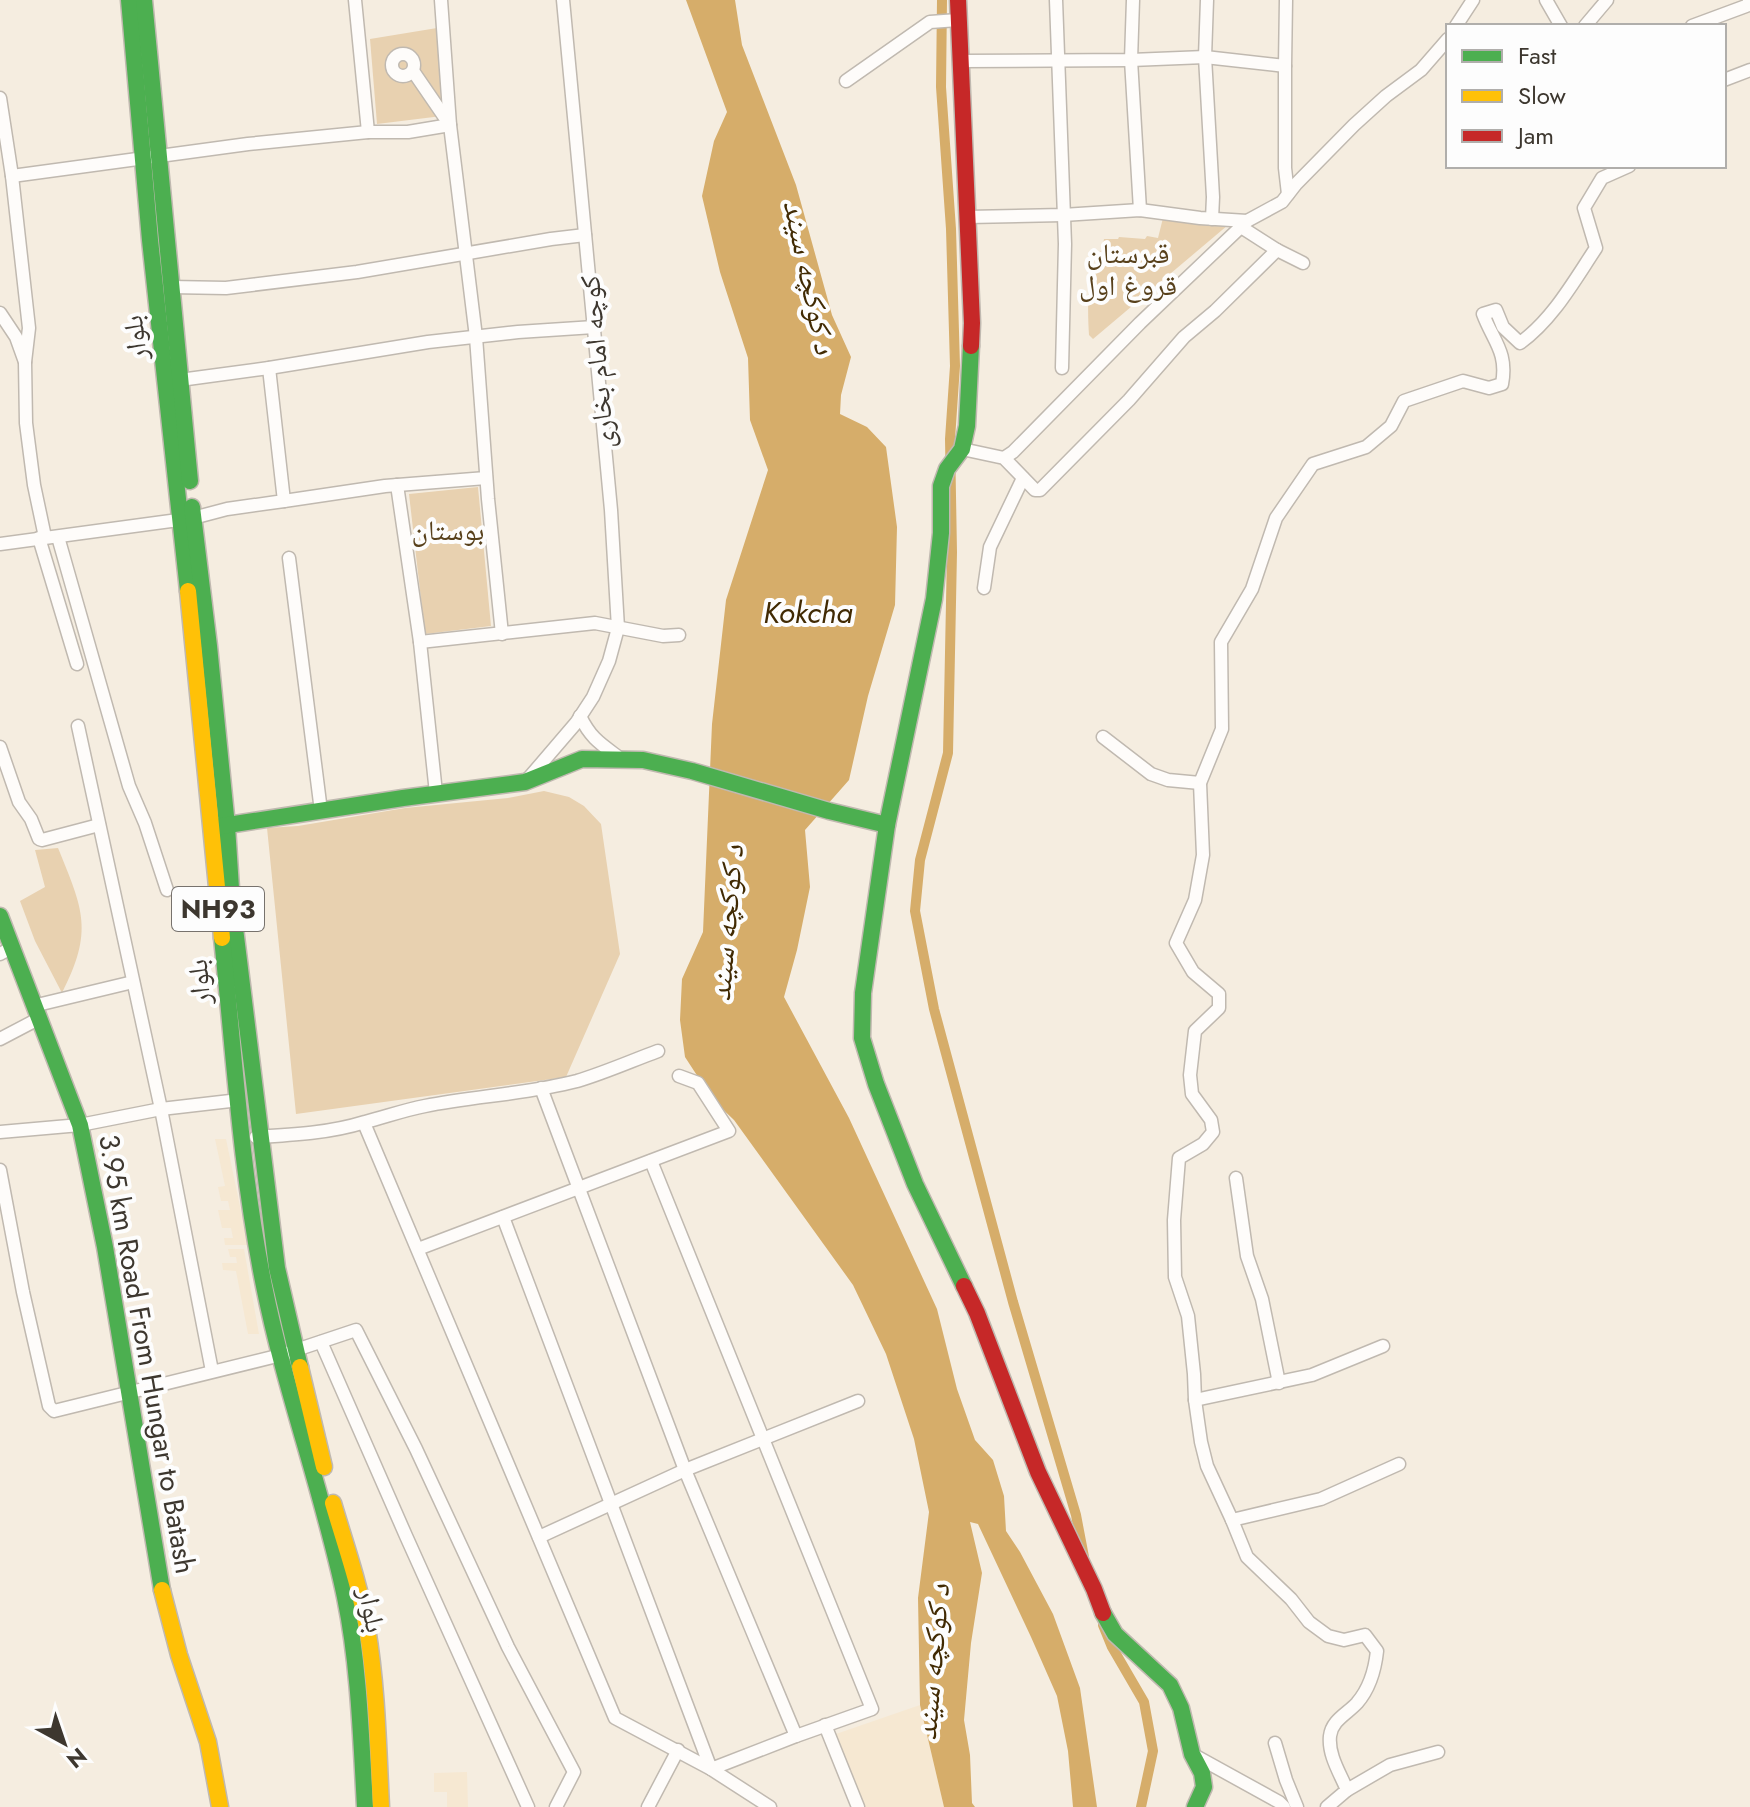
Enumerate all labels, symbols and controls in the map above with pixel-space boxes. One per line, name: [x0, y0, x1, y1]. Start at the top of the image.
legend: [1446, 24, 1726, 168]
text: Fast: [1518, 38, 1556, 73]
text: Slow: [1518, 78, 1566, 113]
text: Jam: [1515, 118, 1554, 153]
water label: د کوکچه سیند: [773, 196, 847, 359]
park label: قبرستان قروغ اول: [1079, 233, 1177, 306]
street label: کوچه امام بخاری: [569, 273, 625, 450]
street label: بلوار: [112, 313, 158, 364]
park label: بوستان: [412, 510, 484, 551]
water label: Kokcha: [763, 591, 853, 634]
water label: د کوکچه سیند: [698, 843, 754, 1003]
road number: NH93: [172, 887, 264, 931]
street label: بلوار: [177, 958, 221, 1007]
street label: 3.95 km Road From Hungar to Batash: [88, 1131, 206, 1577]
water label: د کوکچه سیند: [904, 1582, 960, 1742]
street label: بلوار: [347, 1583, 396, 1636]
north arrow: [24, 1703, 104, 1783]
text: N: [60, 1740, 94, 1776]

